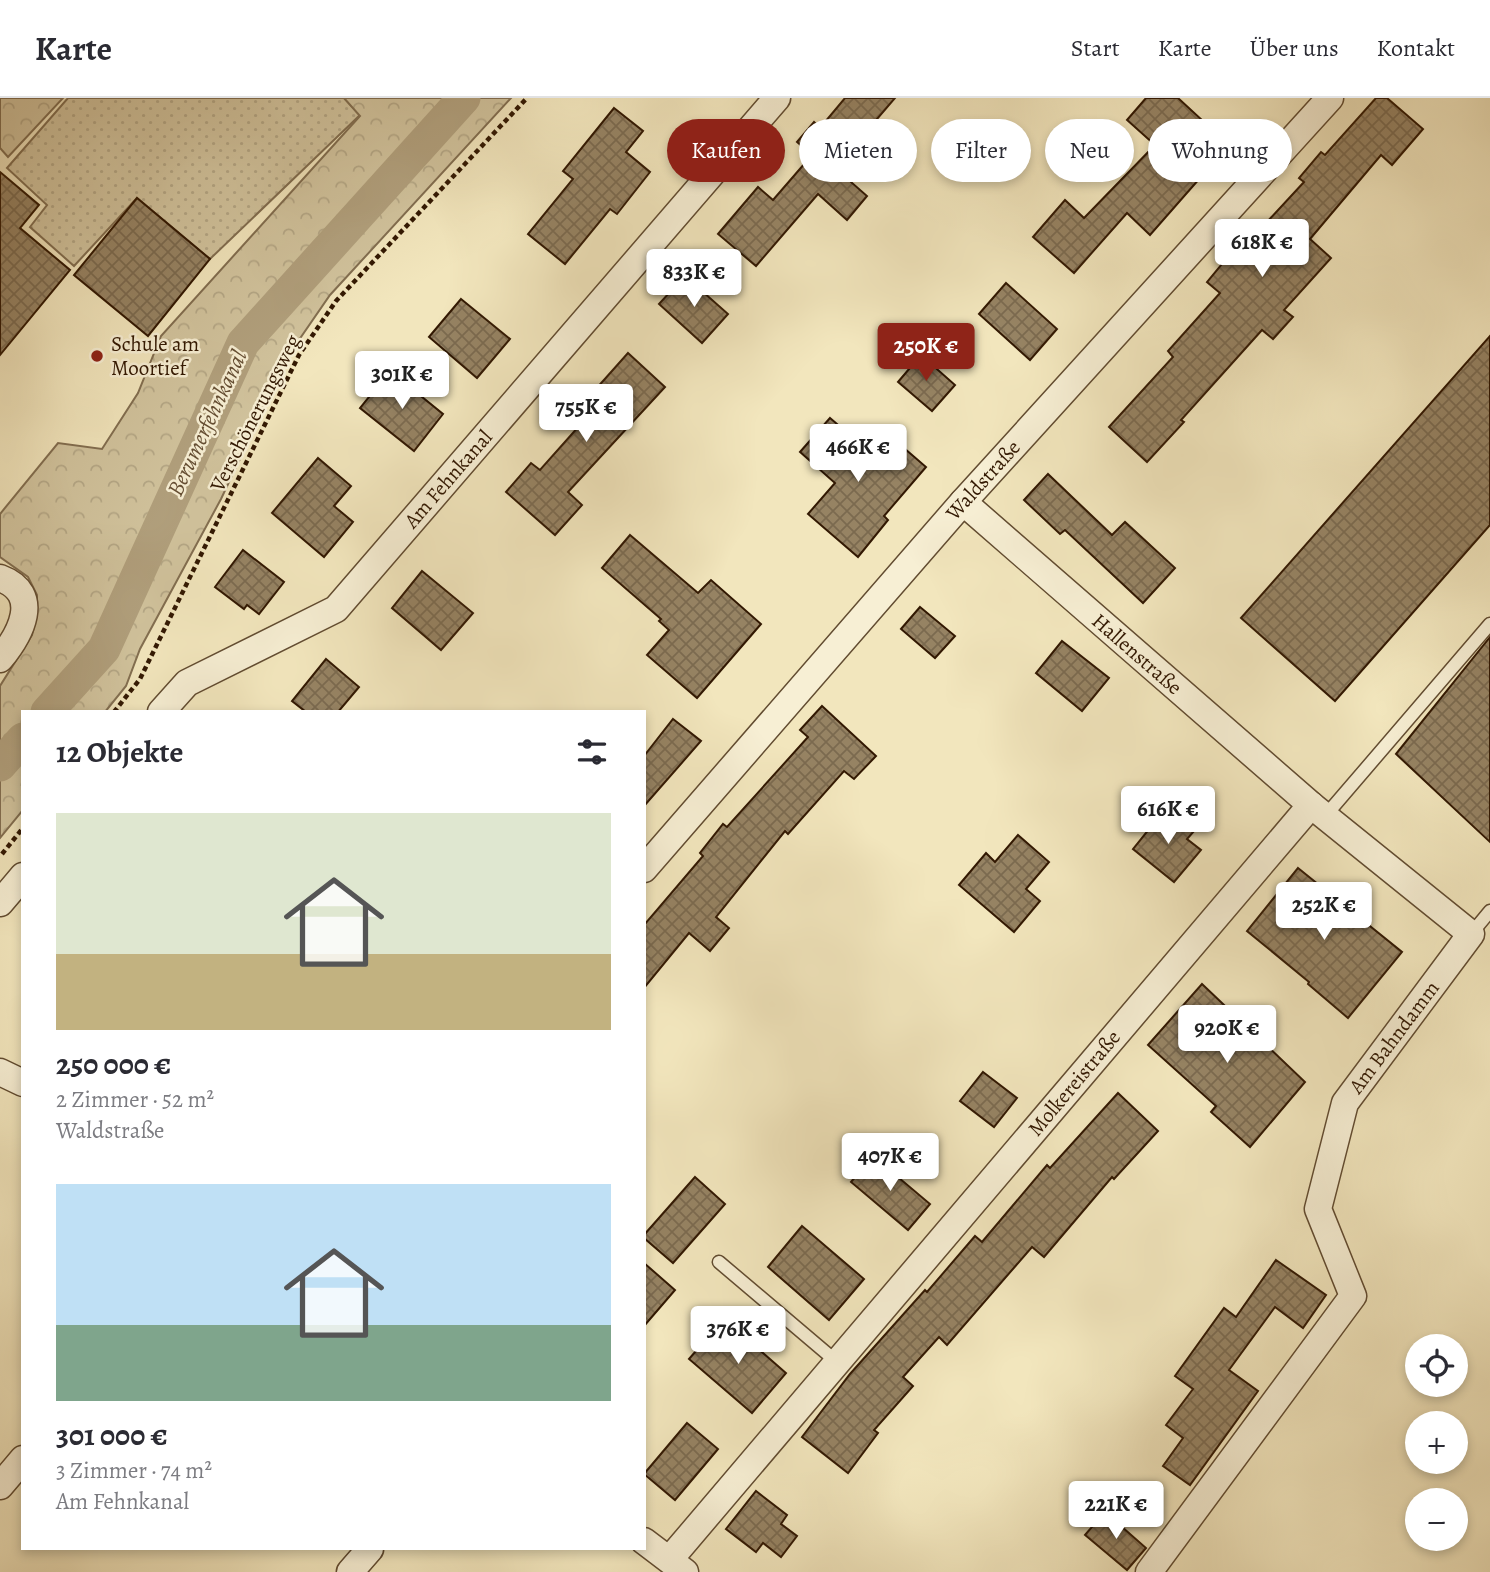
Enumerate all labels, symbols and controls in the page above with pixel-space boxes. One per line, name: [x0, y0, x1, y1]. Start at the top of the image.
text: Karte: [35, 26, 112, 71]
text: Start: [1071, 32, 1120, 64]
text: Karte: [1158, 32, 1212, 64]
text: Über uns: [1250, 32, 1339, 64]
text: Kontakt: [1377, 32, 1455, 64]
chip: Kaufen: [667, 119, 785, 182]
chip: Mieten: [799, 119, 917, 182]
chip: Filter: [931, 119, 1031, 182]
chip: Neu: [1045, 119, 1134, 182]
chip: Wohnung: [1148, 119, 1292, 182]
pin: 618K €: [1205, 220, 1319, 279]
text: 618K €: [1231, 226, 1293, 257]
pin: 833K €: [637, 250, 751, 309]
text: 833K €: [662, 256, 726, 287]
pin: 250K €: [869, 324, 983, 383]
street label: Verschönerungsweg: [203, 329, 307, 497]
place label: Schule am Moortief: [111, 330, 199, 382]
text: 250K €: [894, 330, 958, 361]
water label: Berumerfehnkanal: [160, 345, 255, 501]
marker: Schule am Moortief: [89, 348, 105, 364]
pin: 301K €: [345, 352, 459, 411]
text: 301K €: [371, 358, 433, 389]
pin: 755K €: [529, 384, 643, 444]
text: 755K €: [555, 391, 617, 422]
street label: Am Fehnkanal: [397, 424, 498, 535]
pin: 466K €: [801, 424, 915, 484]
text: 466K €: [826, 431, 890, 462]
street label: Waldstraße: [939, 434, 1026, 527]
street label: Hallenstraße: [1086, 607, 1188, 701]
text: 12 Objekte: [56, 732, 183, 772]
icon: filters: [573, 733, 611, 771]
pin: 616K €: [1111, 786, 1225, 846]
text: 616K €: [1137, 793, 1199, 824]
icon: home: [271, 859, 397, 985]
pin: 252K €: [1267, 882, 1381, 942]
text: 252K €: [1292, 889, 1356, 920]
street label: Am Bahndamm: [1342, 975, 1446, 1100]
pin: 920K €: [1170, 1006, 1284, 1065]
text: 920K €: [1194, 1012, 1260, 1043]
street label: Molkereistraße: [1021, 1024, 1127, 1142]
text: 250 000 €: [56, 1044, 171, 1084]
text: 2 Zimmer · 52 m²: [56, 1084, 214, 1115]
text: Waldstraße: [56, 1115, 164, 1146]
pin: 407K €: [833, 1134, 947, 1193]
text: 407K €: [858, 1140, 922, 1171]
icon: home: [271, 1230, 397, 1356]
pin: 376K €: [681, 1306, 795, 1366]
text: 376K €: [707, 1313, 769, 1344]
map controls: [1405, 1334, 1468, 1551]
button: locate: [1405, 1334, 1468, 1397]
button: +: [1405, 1411, 1468, 1474]
text: 301 000 €: [56, 1415, 168, 1455]
text: 3 Zimmer · 74 m²: [56, 1455, 212, 1486]
pin: 221K €: [1059, 1482, 1173, 1541]
text: Am Fehnkanal: [56, 1486, 189, 1517]
text: 221K €: [1085, 1488, 1147, 1519]
button: −: [1405, 1488, 1468, 1551]

